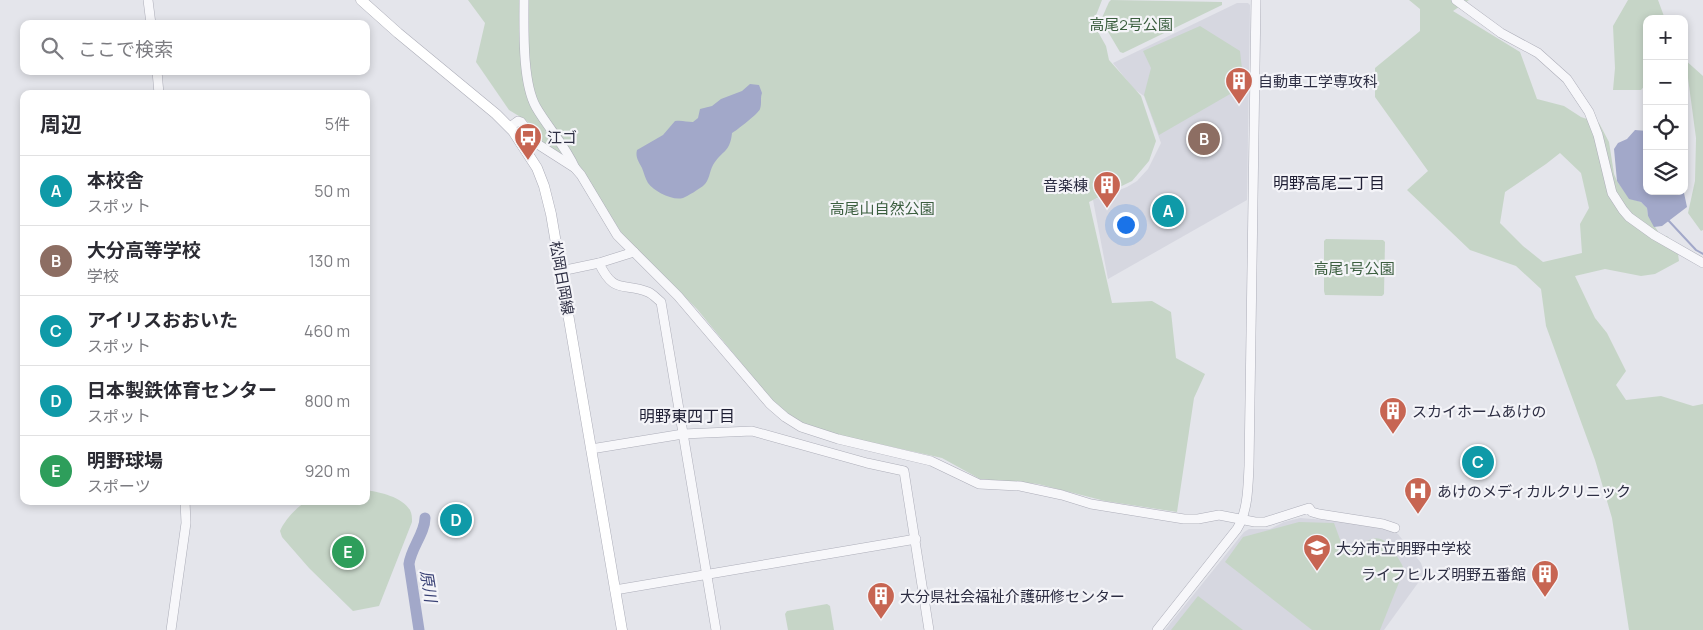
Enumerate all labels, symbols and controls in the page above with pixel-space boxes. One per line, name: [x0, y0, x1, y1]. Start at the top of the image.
park label: 高尾2号公園: [1089, 14, 1173, 35]
map controls: [1643, 15, 1688, 195]
button: +: [1643, 15, 1688, 60]
search box: [20, 20, 370, 75]
icon: search: [38, 34, 66, 62]
text: ここで検索: [78, 36, 173, 62]
button: −: [1643, 60, 1688, 105]
building icon: 自動車工学専攻科: [1224, 66, 1254, 105]
place label: 自動車工学専攻科: [1258, 71, 1378, 92]
button: locate: [1643, 105, 1688, 150]
text: 周辺: [40, 110, 82, 138]
text: 5件: [325, 113, 350, 135]
pin: B: [1188, 120, 1220, 158]
bus stop icon: 江ゴ: [513, 122, 543, 161]
place label: 江ゴ: [547, 127, 577, 148]
button: layers: [1643, 150, 1688, 195]
text: 本校舎: [87, 167, 144, 193]
building icon: 音楽棟: [1092, 170, 1122, 209]
district label: 明野高尾二丁目: [1273, 172, 1385, 194]
place label: 音楽棟: [1043, 175, 1088, 196]
text: A: [51, 180, 61, 202]
text: 50 m: [314, 180, 350, 202]
pin: A: [1152, 192, 1184, 230]
text: スポット: [87, 195, 151, 217]
park label: 高尾山自然公園: [829, 198, 935, 219]
your location: [1113, 212, 1139, 238]
text: 大分高等学校: [87, 237, 201, 263]
street label: 松岡日岡線: [545, 239, 579, 317]
text: B: [51, 250, 61, 272]
text: 130 m: [308, 250, 350, 272]
park label: 高尾1号公園: [1314, 258, 1394, 279]
text: 学校: [87, 265, 119, 287]
text: アイリスおおいた: [87, 307, 238, 333]
text: C: [50, 320, 62, 342]
text: 460 m: [304, 320, 350, 342]
text: スポット: [87, 335, 151, 357]
text: 日本製鉄体育センター: [87, 377, 277, 403]
text: D: [50, 390, 62, 412]
text: 800 m: [304, 390, 350, 412]
building icon: スカイホームあけの: [1378, 396, 1408, 435]
place label: スカイホームあけの: [1412, 401, 1547, 422]
text: スポット: [87, 405, 151, 427]
district label: 明野東四丁目: [639, 405, 735, 427]
pin: C: [1462, 443, 1494, 481]
text: 明野球場: [87, 447, 163, 473]
text: E: [51, 460, 61, 482]
text: 920 m: [304, 460, 350, 482]
text: スポーツ: [87, 475, 151, 497]
hospital icon: あけのメディカルクリニック: [1403, 476, 1433, 515]
place label: あけのメディカルクリニック: [1437, 481, 1631, 502]
pin: D: [440, 501, 472, 539]
pin: E: [332, 533, 364, 571]
school or university icon: 大分市立明野中学校: [1302, 533, 1332, 572]
place label: 大分市立明野中学校: [1336, 538, 1471, 559]
building icon: ライフヒルズ明野五番館: [1530, 559, 1560, 598]
place label: ライフヒルズ明野五番館: [1361, 564, 1526, 585]
water label: 原川: [416, 568, 443, 605]
building icon: 大分県社会福祉介護研修センター: [866, 581, 896, 620]
place label: 大分県社会福祉介護研修センター: [900, 586, 1125, 607]

